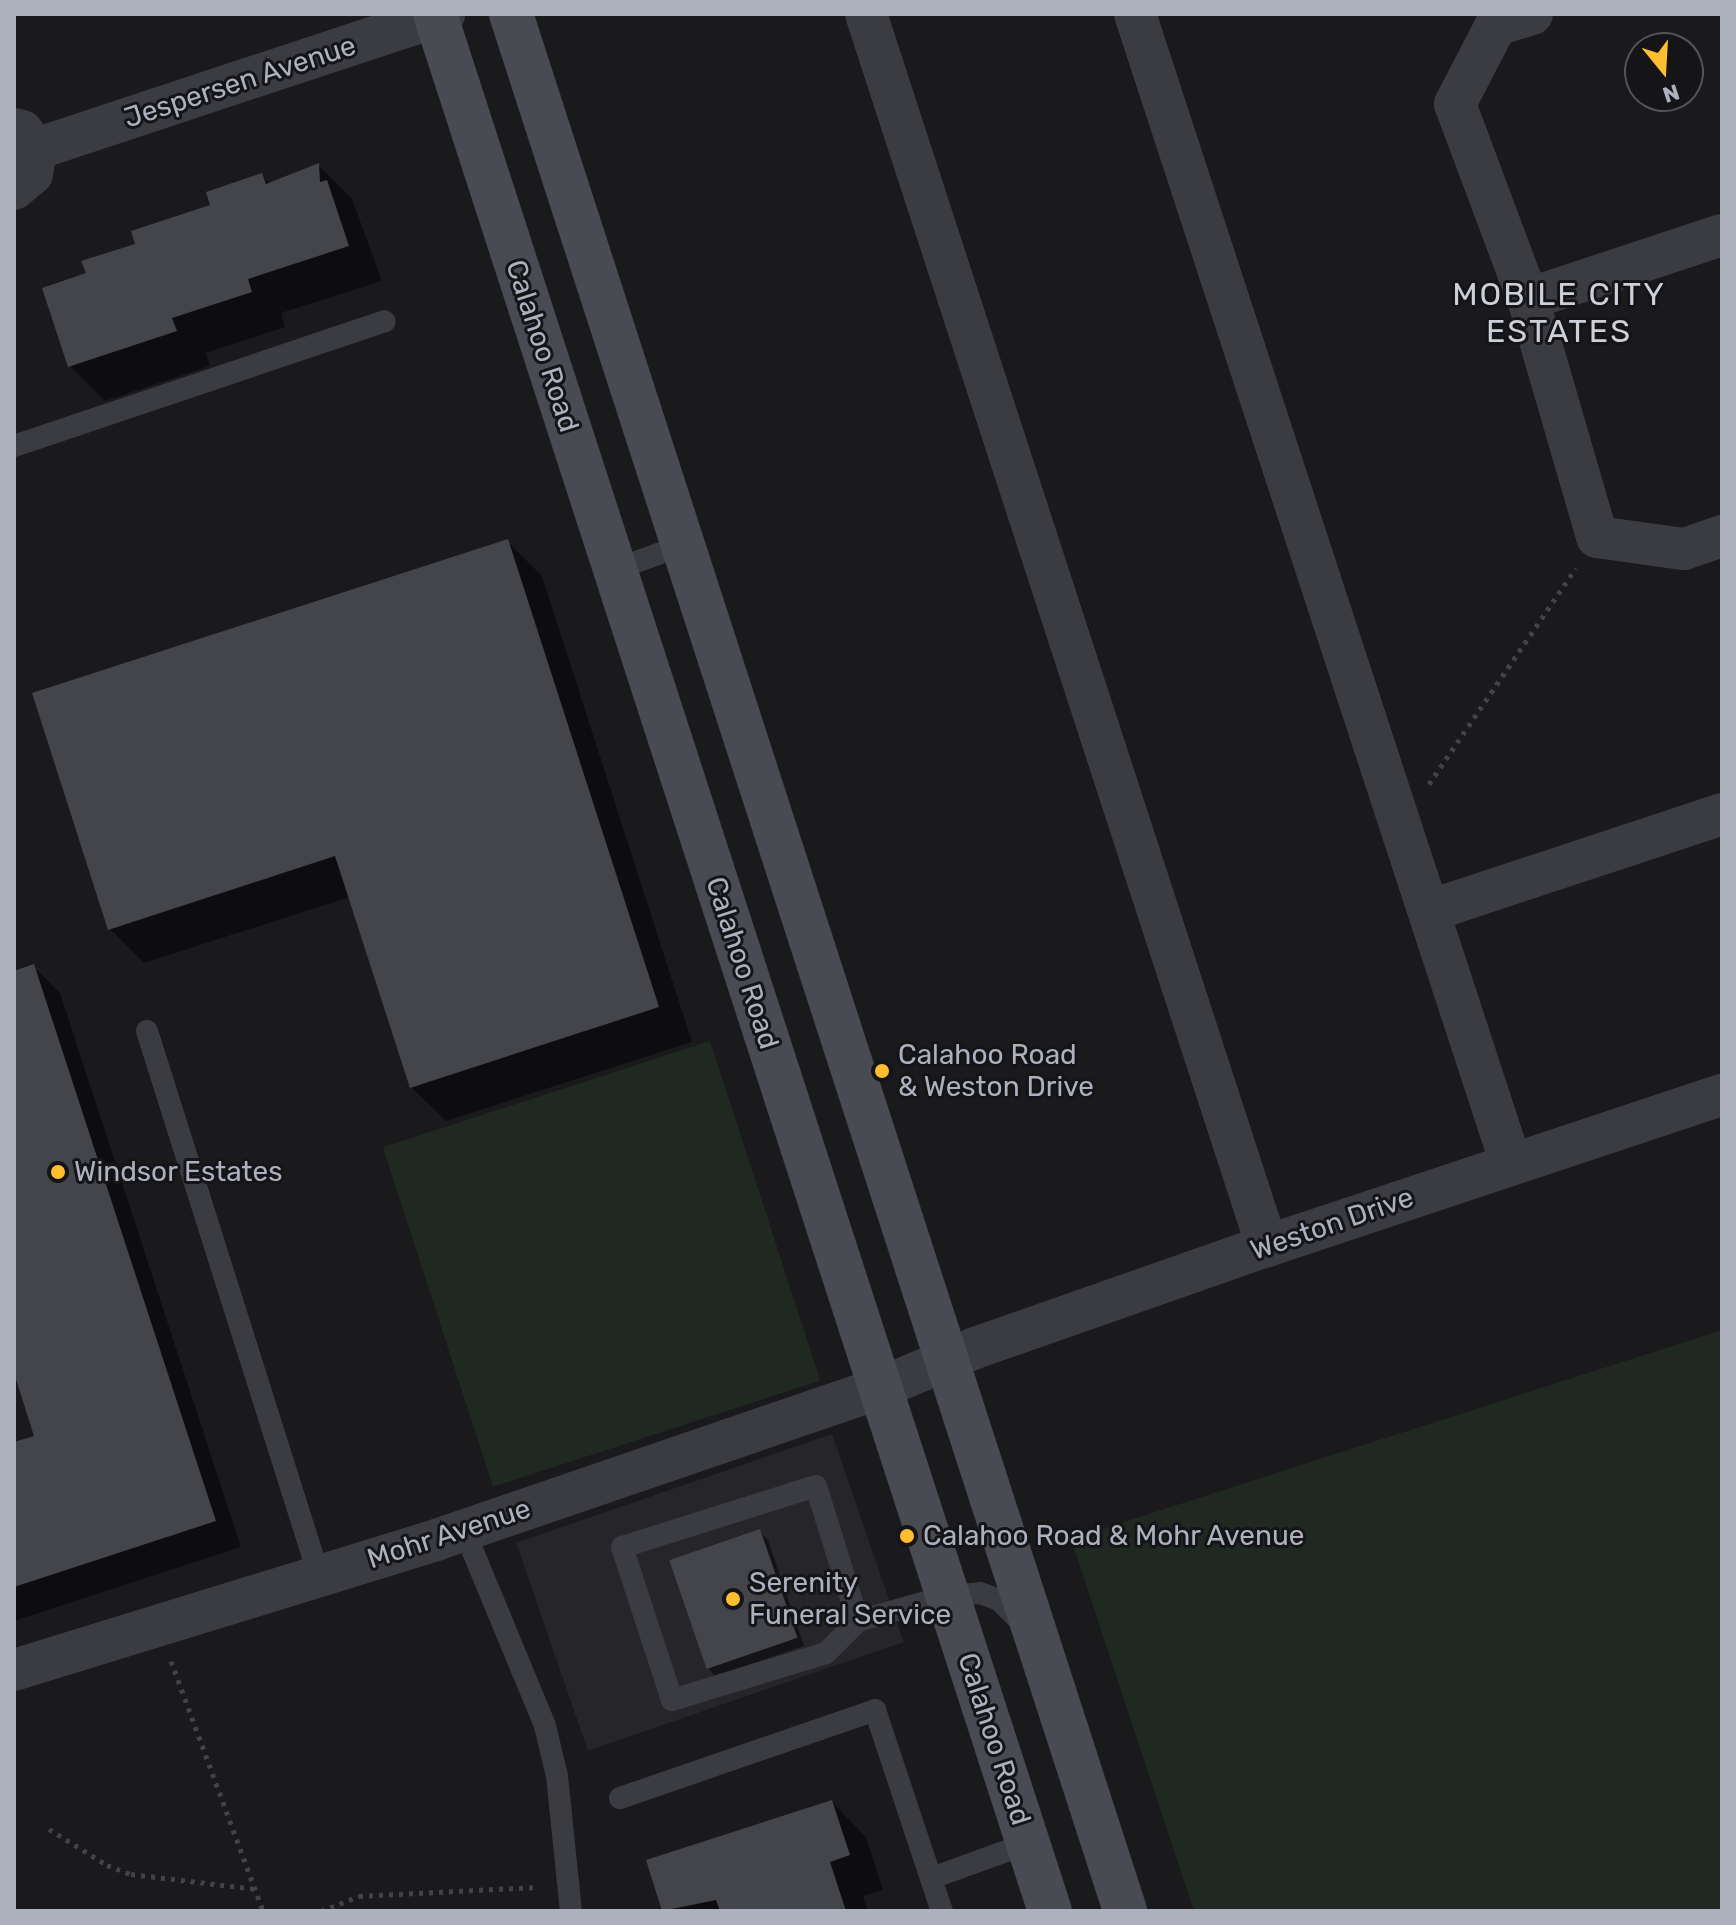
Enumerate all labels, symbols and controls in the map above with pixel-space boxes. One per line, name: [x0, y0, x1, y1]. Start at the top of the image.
street label: Jespersen Avenue: [119, 29, 361, 135]
north arrow: [1624, 32, 1704, 112]
text: N: [1659, 78, 1683, 109]
street label: Calahoo Road: [498, 256, 586, 436]
district label: MOBILE CITY ESTATES: [1452, 276, 1666, 351]
street label: Calahoo Road: [698, 873, 786, 1053]
place label: Calahoo Road & Weston Drive: [898, 1038, 1094, 1104]
marker: Calahoo Road & Weston Drive: [873, 1062, 891, 1080]
place label: Windsor Estates: [74, 1155, 283, 1189]
marker: Windsor Estates: [49, 1163, 67, 1181]
street label: Weston Drive: [1246, 1180, 1418, 1268]
street label: Mohr Avenue: [363, 1492, 535, 1576]
place label: Calahoo Road & Mohr Avenue: [923, 1519, 1306, 1553]
marker: Calahoo Road & Mohr Avenue: [898, 1527, 916, 1545]
place label: Serenity Funeral Service: [749, 1566, 951, 1632]
marker: Serenity Funeral Service: [724, 1590, 742, 1608]
street label: Calahoo Road: [950, 1649, 1038, 1829]

